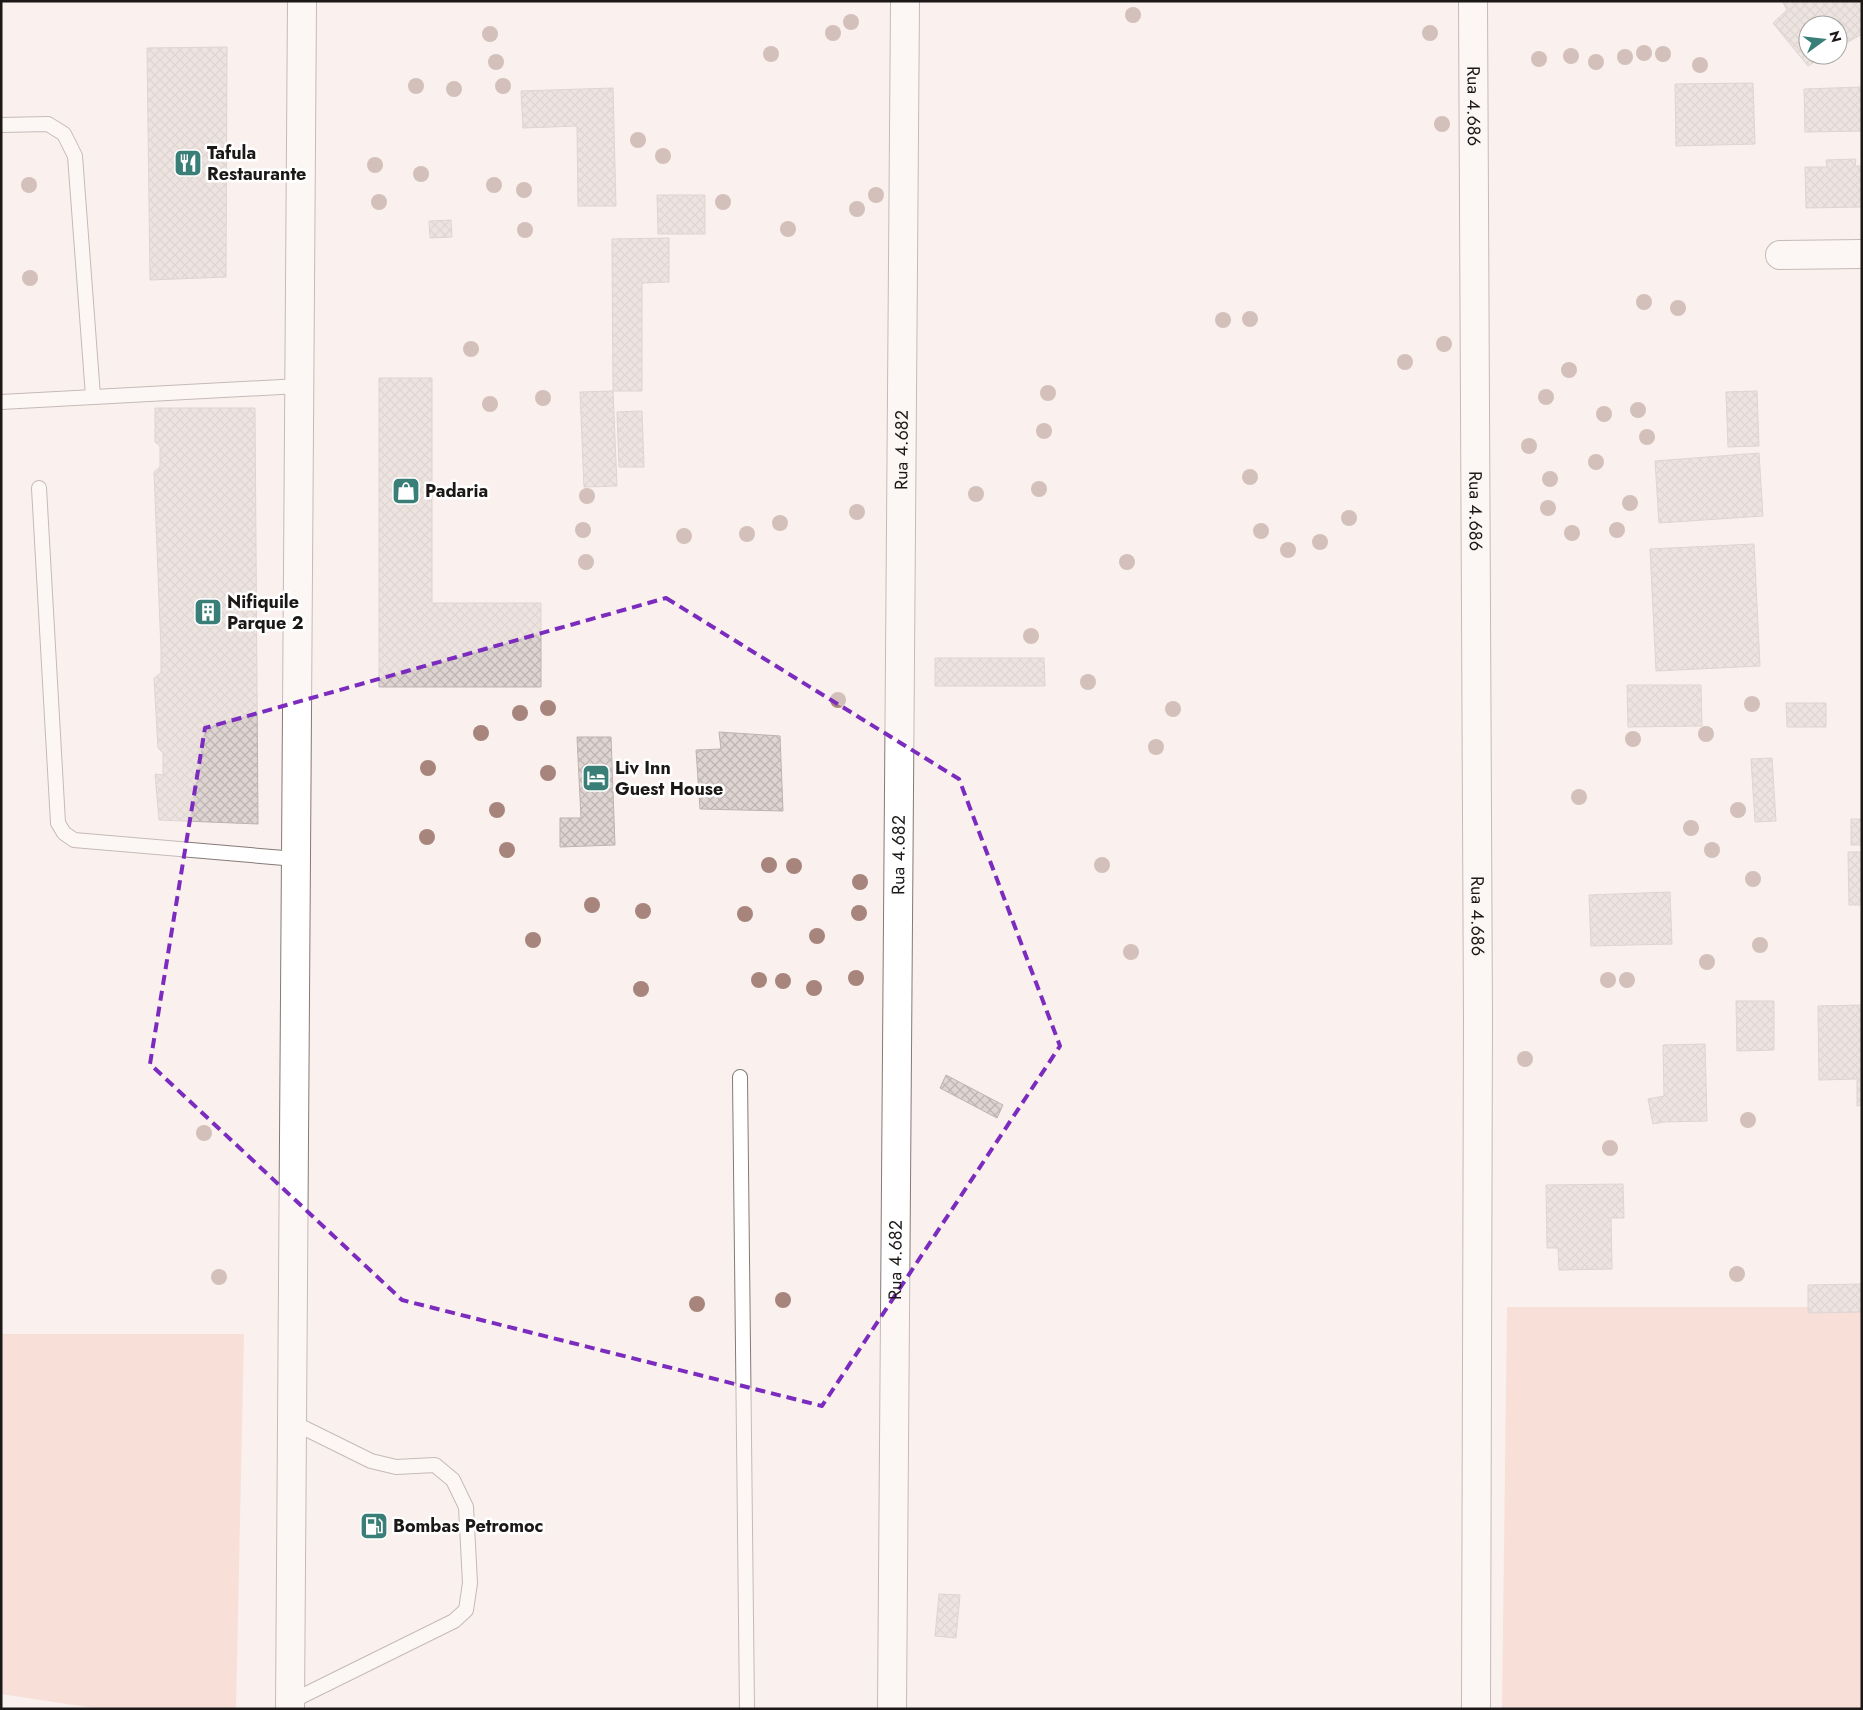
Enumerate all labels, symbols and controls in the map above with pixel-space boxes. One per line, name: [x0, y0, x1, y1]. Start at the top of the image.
north arrow: [1798, 15, 1848, 65]
text: N: [1824, 29, 1847, 45]
street label: Rua 4.686: [1460, 66, 1487, 146]
place label: Tafula Restaurante: [207, 140, 306, 187]
restaurant icon: Tafula Restaurante: [173, 148, 203, 178]
street label: Rua 4.682: [888, 410, 915, 490]
street label: Rua 4.686: [1462, 471, 1489, 551]
shop icon: Padaria: [391, 476, 421, 506]
place label: Padaria: [425, 478, 488, 504]
place label: Nifiquile Parque 2: [227, 589, 304, 636]
building icon: Nifiquile Parque 2: [193, 597, 223, 627]
place label: Liv Inn Guest House: [615, 755, 723, 802]
hotel icon: Liv Inn Guest House: [581, 763, 611, 793]
street label: Rua 4.682: [885, 815, 912, 895]
street label: Rua 4.686: [1464, 876, 1491, 956]
street label: Rua 4.682: [882, 1220, 909, 1300]
fuel station icon: Bombas Petromoc: [359, 1511, 389, 1541]
place label: Bombas Petromoc: [393, 1513, 543, 1539]

